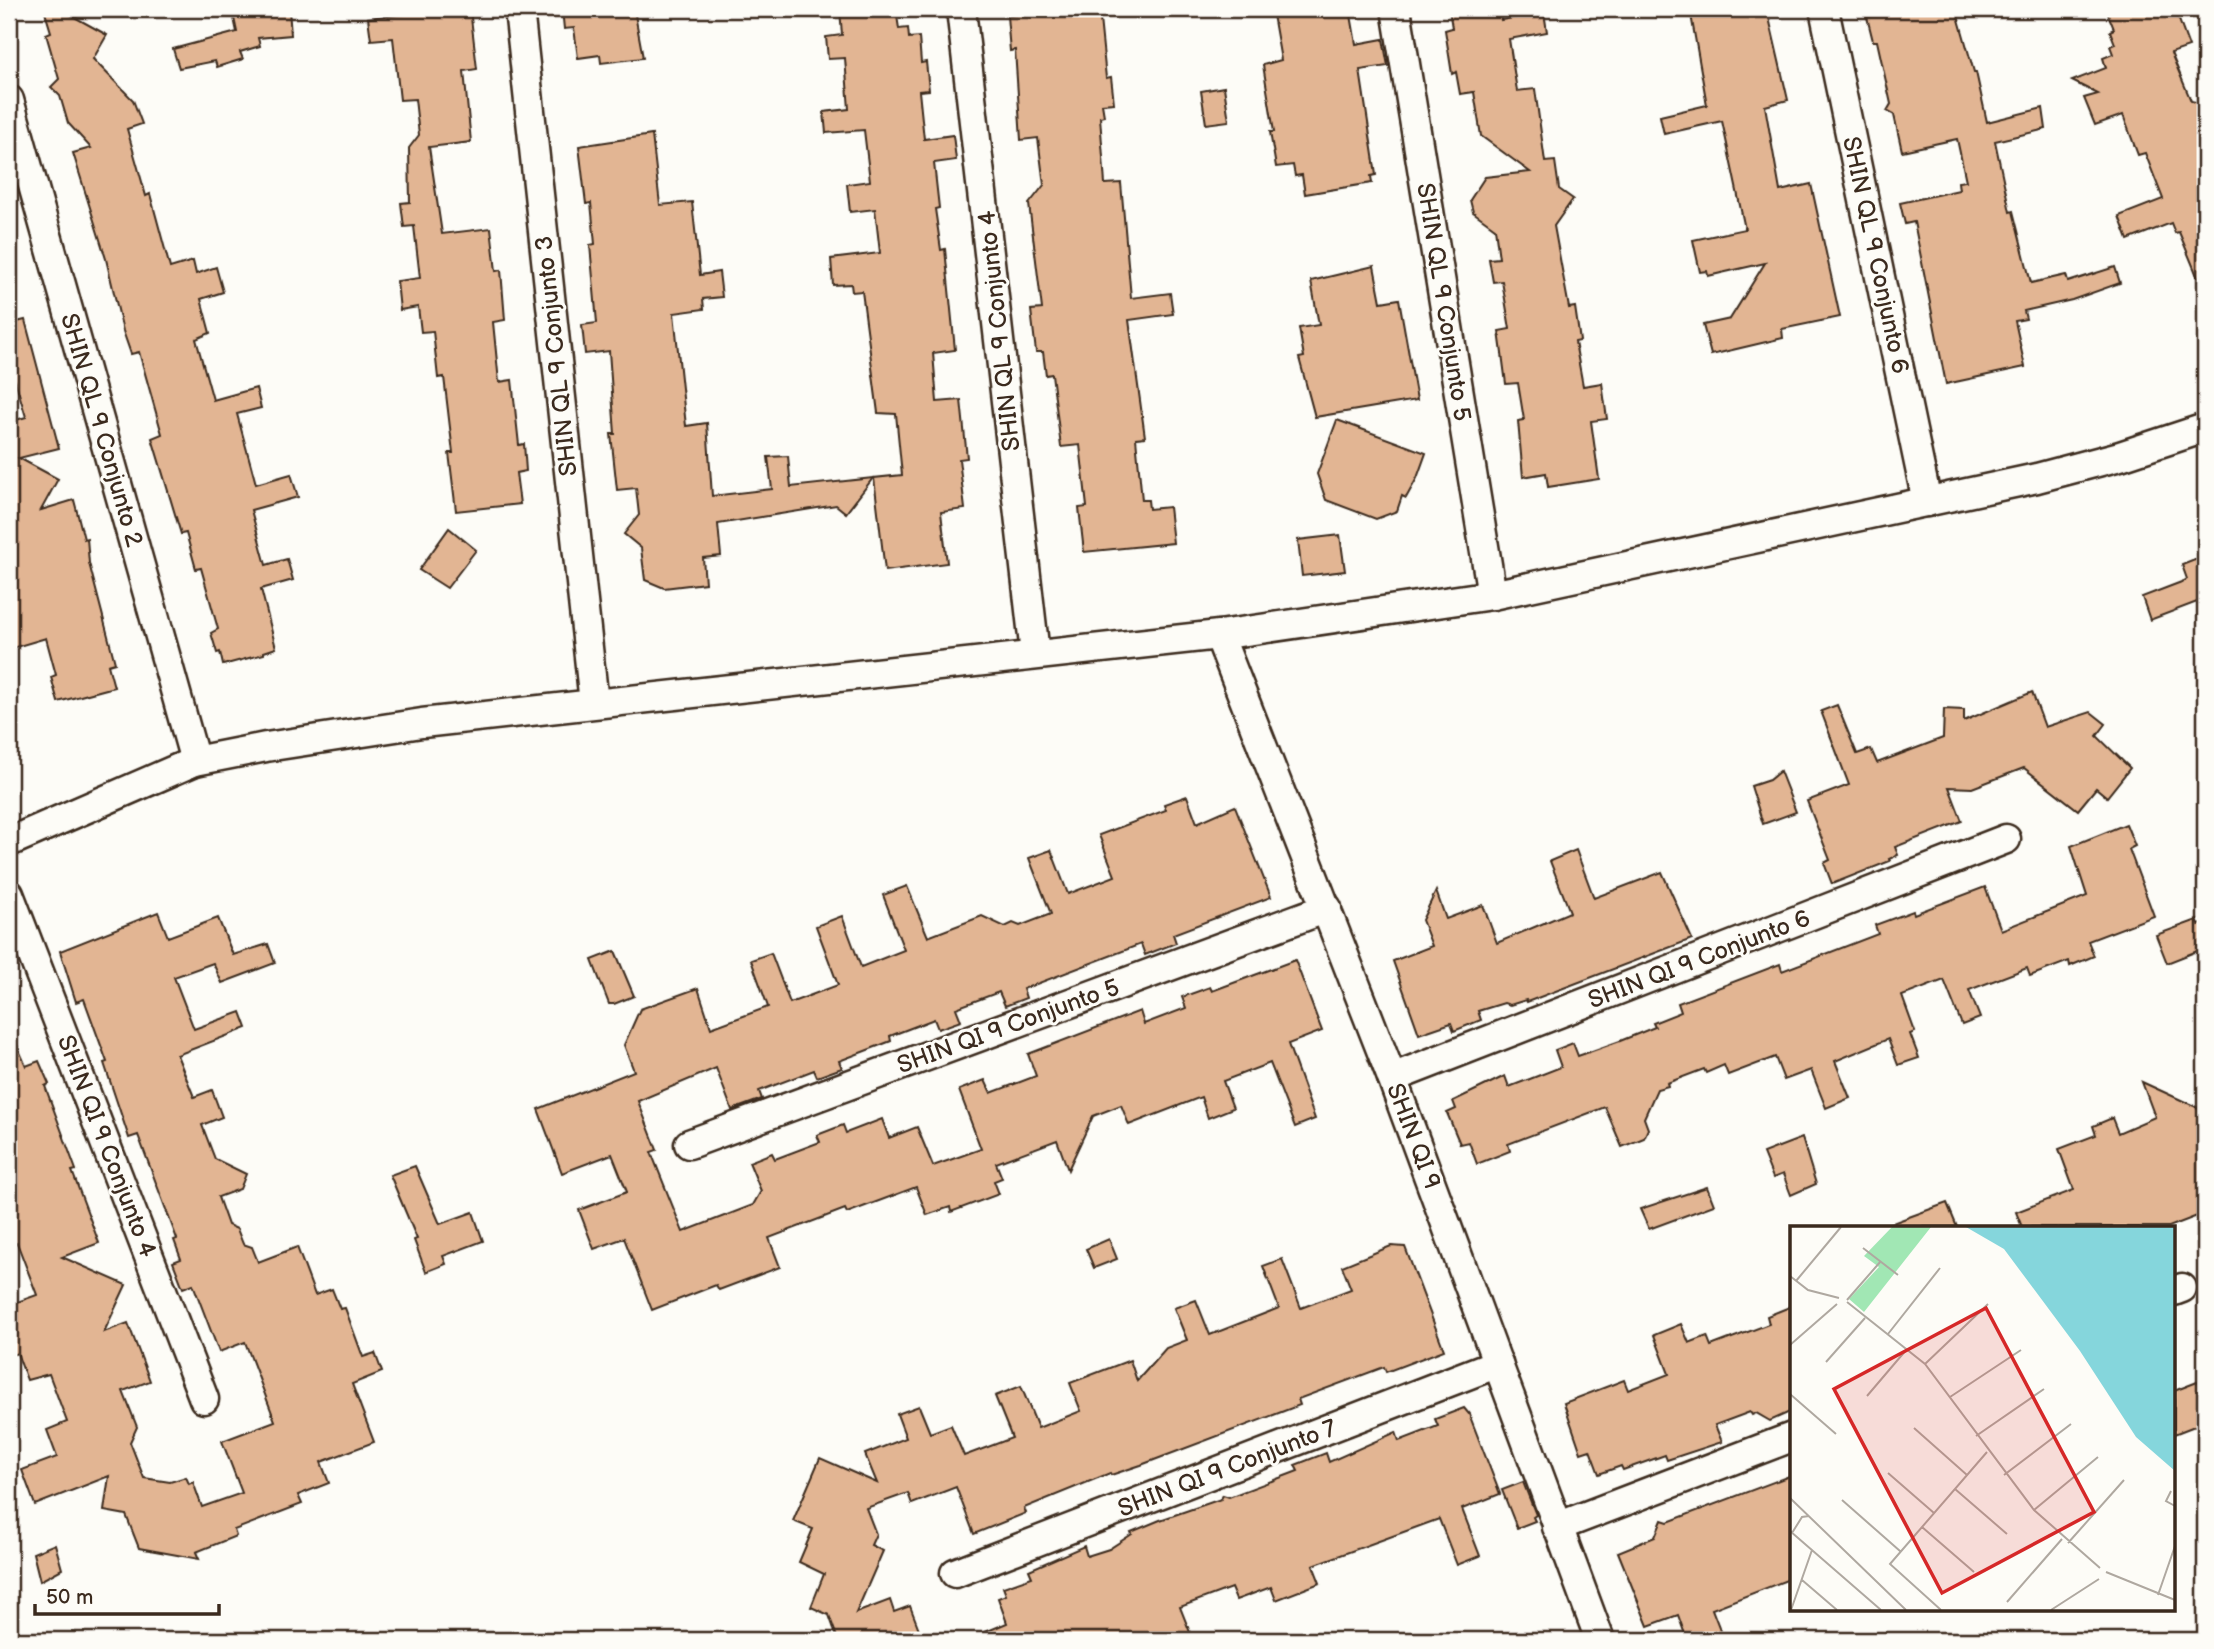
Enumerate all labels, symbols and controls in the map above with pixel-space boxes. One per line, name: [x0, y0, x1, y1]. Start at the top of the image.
street label: SHIN QL 9 Conjunto 6: [1836, 134, 1915, 376]
street label: SHIN QL 9 Conjunto 5: [1410, 181, 1477, 423]
street label: SHIN QL 9 Conjunto 4: [972, 209, 1027, 453]
street label: SHIN QL 9 Conjunto 3: [529, 234, 584, 478]
street label: SHIN QL 9 Conjunto 2: [54, 310, 149, 550]
street label: SHIN QI 9 Conjunto 6: [1584, 904, 1814, 1015]
street label: SHIN QI 9 Conjunto 5: [893, 973, 1123, 1080]
street label: SHIN QI 9 Conjunto 4: [51, 1031, 162, 1262]
street label: SHIN QI 9: [1380, 1079, 1447, 1193]
inset map: [1790, 1226, 2176, 1610]
street label: SHIN QI 9 Conjunto 7: [1114, 1413, 1341, 1524]
scale bar: [35, 1572, 219, 1616]
text: 50 m: [46, 1585, 93, 1610]

